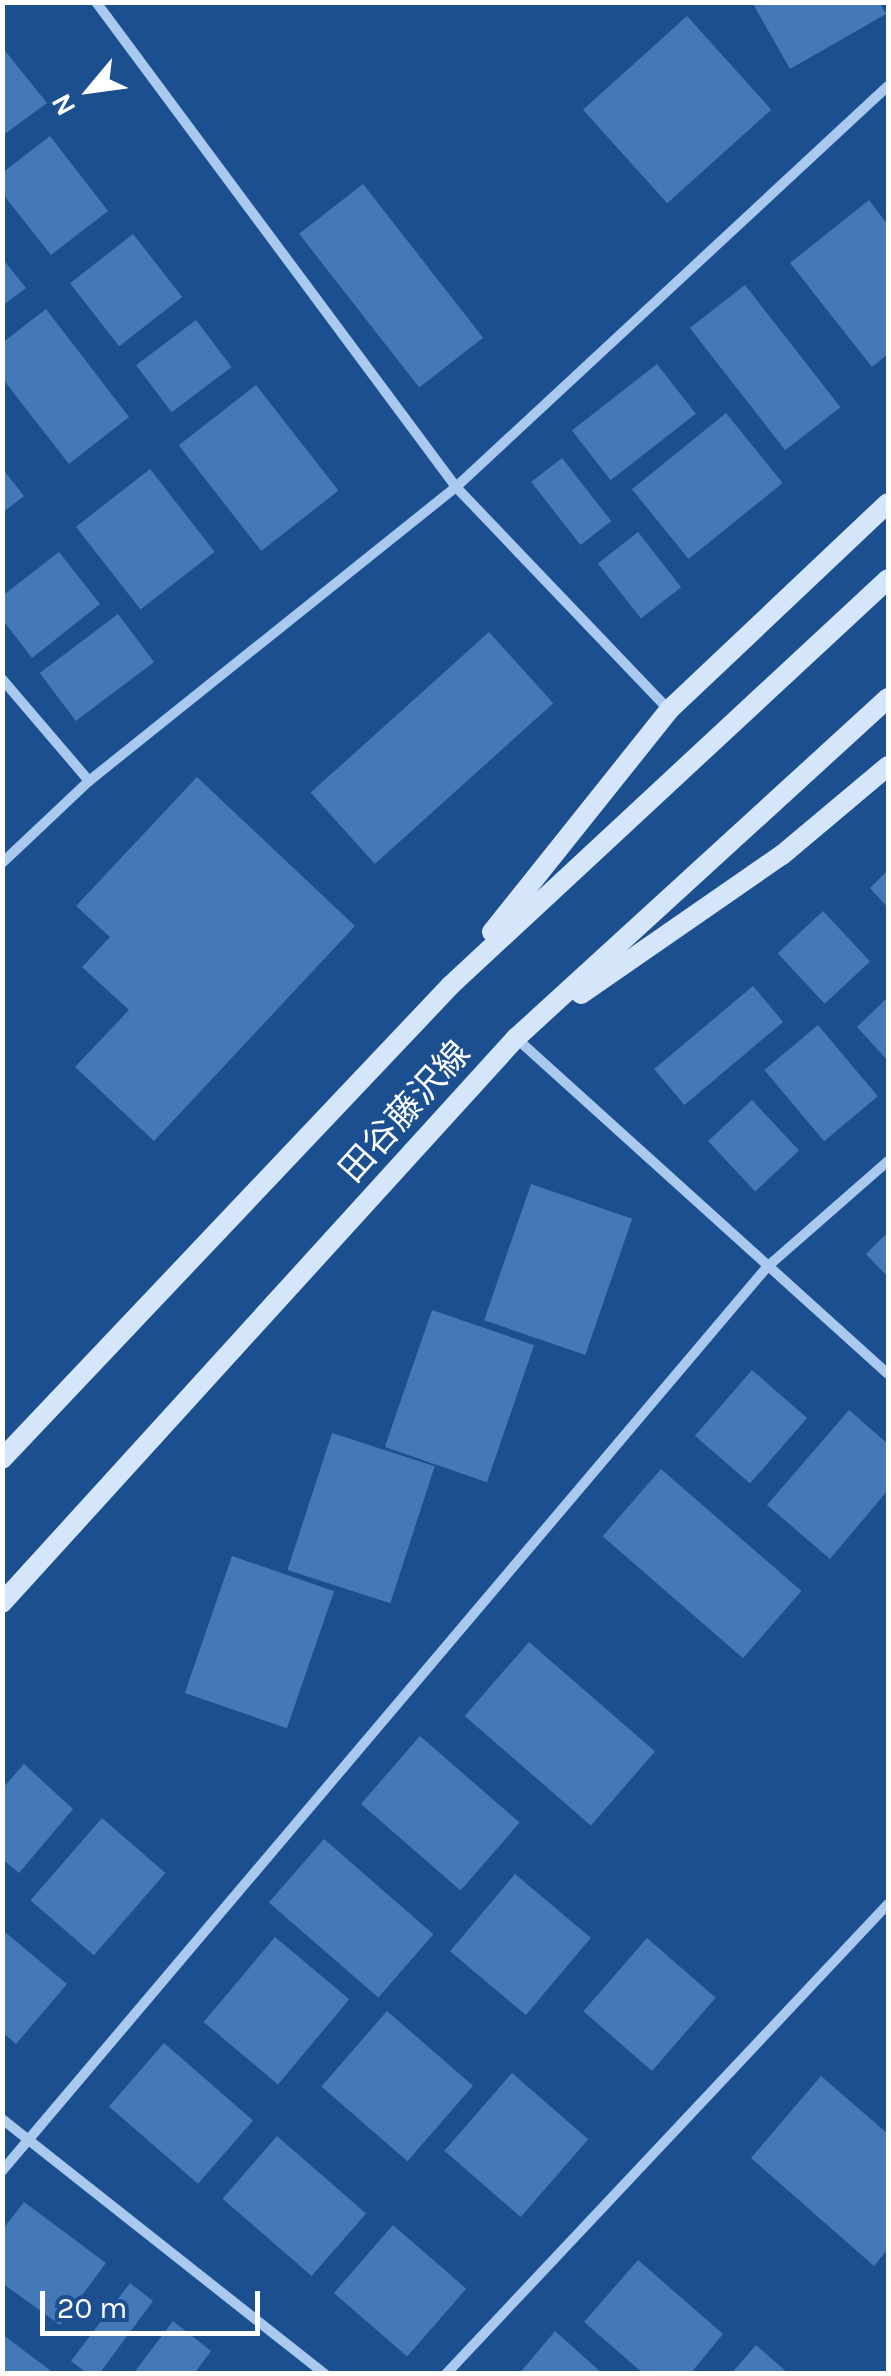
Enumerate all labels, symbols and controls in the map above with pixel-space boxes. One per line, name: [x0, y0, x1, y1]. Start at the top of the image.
north arrow: [40, 40, 140, 140]
text: N: [44, 88, 83, 122]
street label: 田谷藤沢線: [331, 1033, 479, 1191]
scale bar: [45, 2271, 265, 2333]
text: 20 m: [57, 2290, 127, 2326]

